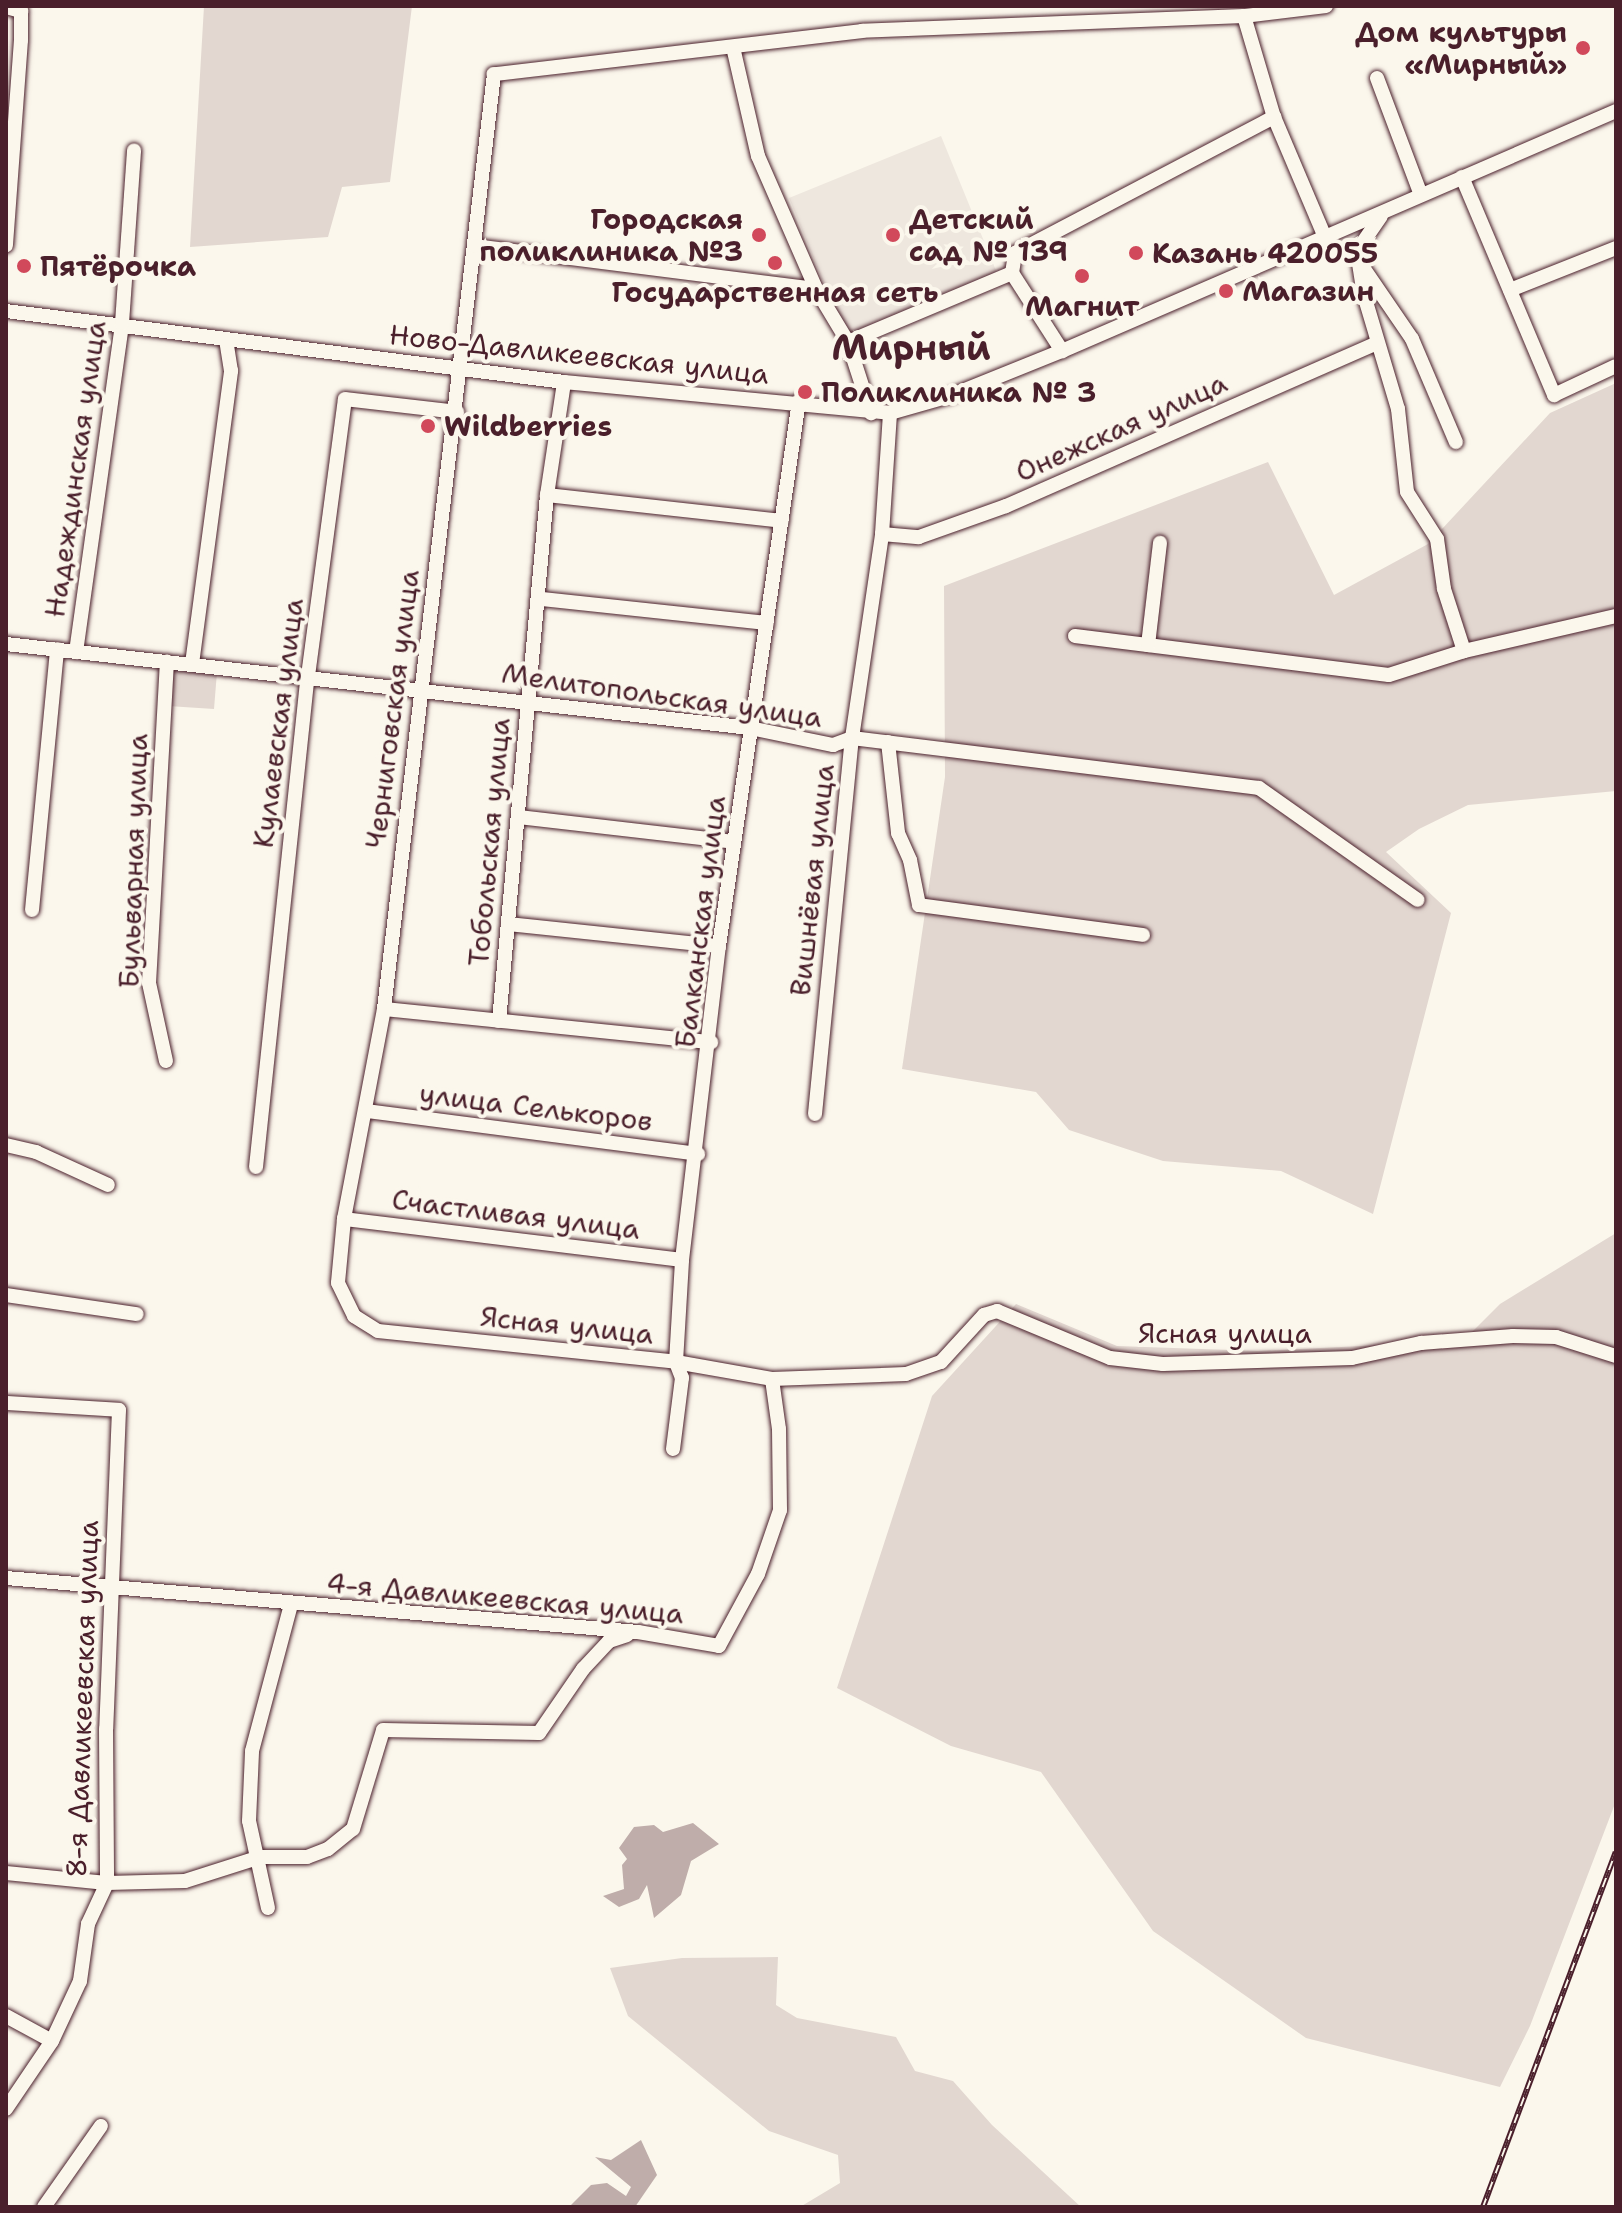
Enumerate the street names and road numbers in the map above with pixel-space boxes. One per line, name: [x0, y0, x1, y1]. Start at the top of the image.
street label: Ново-Давликеевская улица: [388, 317, 770, 391]
street label: Надеждинская улица: [38, 318, 112, 620]
street label: Онежская улица: [1010, 365, 1232, 489]
street label: Черниговская улица: [358, 568, 426, 850]
street label: Кулаевская улица: [246, 596, 310, 850]
street label: Мелитопольская улица: [500, 656, 824, 734]
street label: Тобольская улица: [461, 716, 517, 968]
street label: Бульварная улица: [112, 733, 154, 989]
street label: Вишнёвая улица: [783, 762, 841, 998]
street label: Балканская улица: [668, 794, 732, 1050]
street label: улица Селькоров: [418, 1076, 654, 1138]
street label: Счастливая улица: [390, 1182, 642, 1246]
street label: Ясная улица: [479, 1299, 655, 1351]
street label: Ясная улица: [1138, 1316, 1312, 1350]
street label: 8-я Давликеевская улица: [59, 1520, 105, 1878]
street label: 4-я Давликеевская улица: [325, 1566, 685, 1630]

